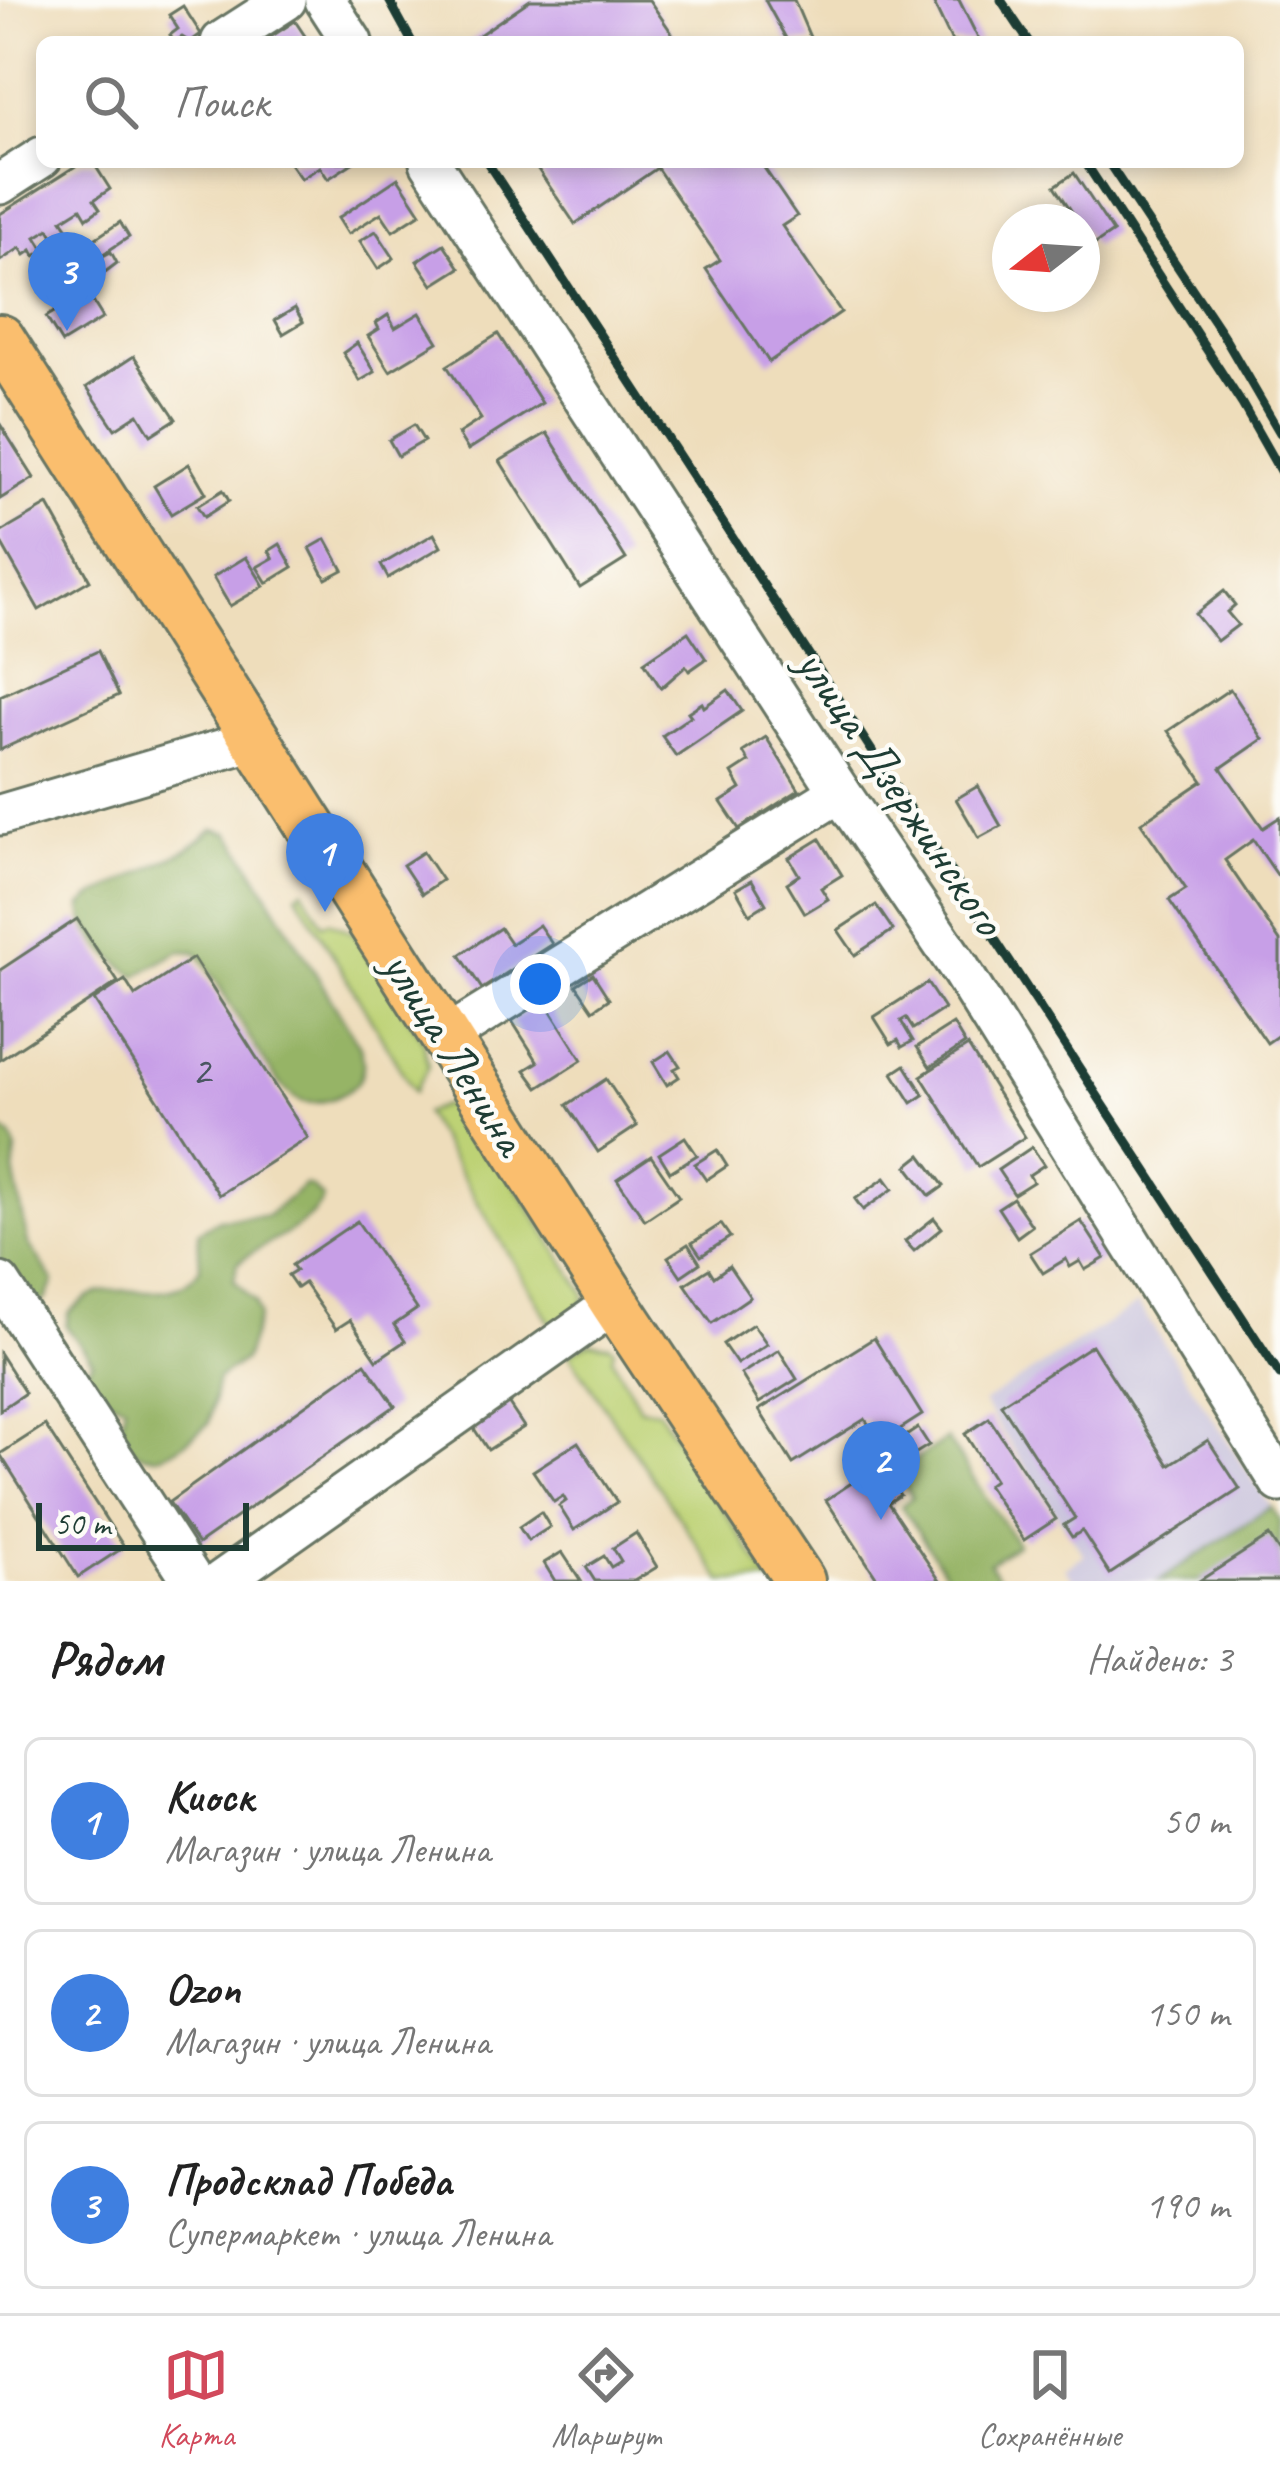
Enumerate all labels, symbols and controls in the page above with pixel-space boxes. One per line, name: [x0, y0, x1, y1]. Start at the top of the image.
search box: [36, 36, 1244, 168]
icon: search: [78, 69, 144, 135]
text: Поиск: [174, 74, 269, 131]
north arrow: [992, 204, 1100, 312]
pin: 3: [28, 232, 106, 331]
street label: улица Дзержинского: [782, 634, 1021, 949]
pin: 1: [286, 813, 364, 912]
street label: улица Ленина: [368, 937, 543, 1169]
your location: [510, 954, 570, 1014]
house number: 2: [192, 1044, 214, 1097]
pin: 2: [842, 1421, 920, 1520]
scale bar: [36, 1497, 249, 1550]
text: 50 m: [54, 1503, 110, 1545]
text: Рядом: [48, 1627, 162, 1691]
text: Найдено: 3: [1087, 1635, 1232, 1684]
text: Киоск: [165, 1768, 254, 1825]
text: 1: [81, 1797, 99, 1846]
text: 50 m: [1163, 1797, 1229, 1846]
text: Магазин · улица Ленина: [165, 1825, 490, 1874]
text: Ozon: [165, 1960, 240, 2017]
text: 2: [81, 1989, 99, 2038]
text: 150 m: [1145, 1989, 1229, 2038]
text: Магазин · улица Ленина: [165, 2017, 490, 2066]
text: Продсклад Победа: [165, 2152, 452, 2209]
text: 3: [81, 2181, 99, 2230]
text: 190 m: [1145, 2181, 1229, 2230]
text: Супермаркет · улица Ленина: [165, 2209, 551, 2258]
tab: Карта: [159, 2342, 234, 2456]
tab: Маршрут: [552, 2342, 661, 2456]
tab: Сохранённые: [978, 2342, 1121, 2456]

